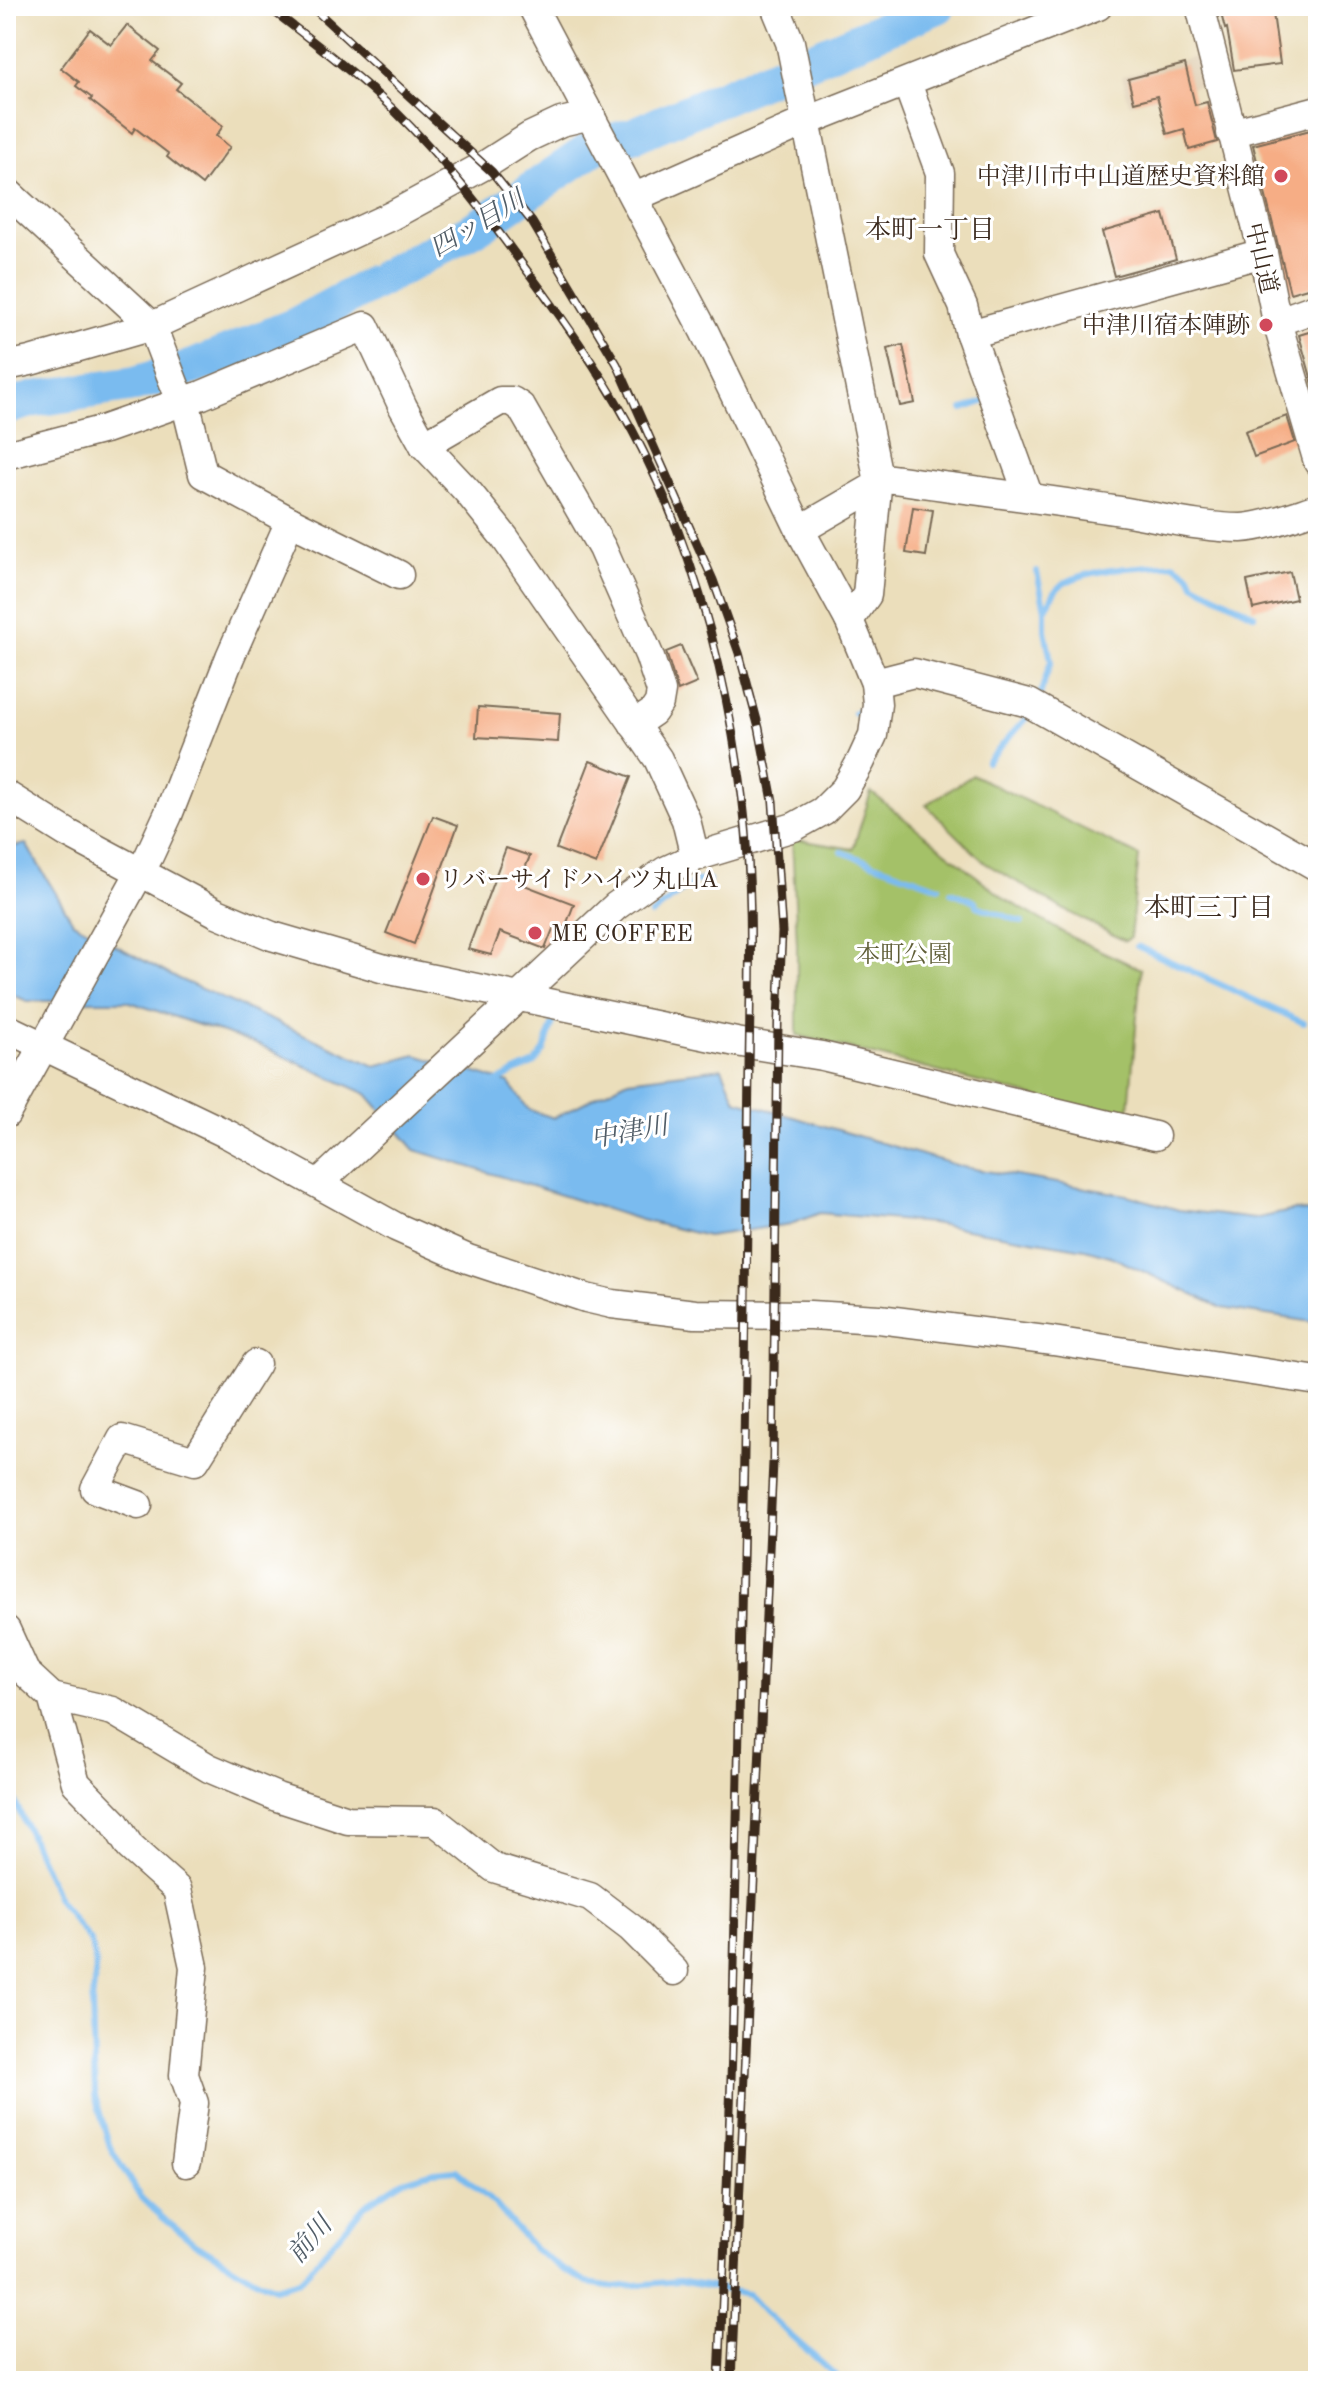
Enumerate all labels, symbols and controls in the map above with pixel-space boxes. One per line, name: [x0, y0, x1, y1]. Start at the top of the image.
place label: 中津川市中山道歴史資料館: [977, 163, 1265, 190]
marker: 中津川市中山道歴史資料館: [1272, 167, 1290, 185]
water label: 四ッ目川: [426, 184, 532, 263]
district label: 本町一丁目: [865, 216, 995, 244]
street label: 中山道: [1240, 220, 1283, 296]
place label: 中津川宿本陣跡: [1082, 312, 1250, 339]
marker: 中津川宿本陣跡: [1257, 316, 1275, 334]
place label: リバーサイドハイツ丸山A: [439, 866, 718, 893]
marker: リバーサイドハイツ丸山A: [414, 870, 432, 888]
district label: 本町三丁目: [1144, 894, 1274, 922]
place label: ME COFFEE: [551, 923, 693, 947]
marker: ME COFFEE: [526, 924, 544, 942]
park label: 本町公園: [856, 941, 952, 968]
water label: 中津川: [588, 1111, 673, 1153]
water label: 前川: [282, 2209, 339, 2268]

